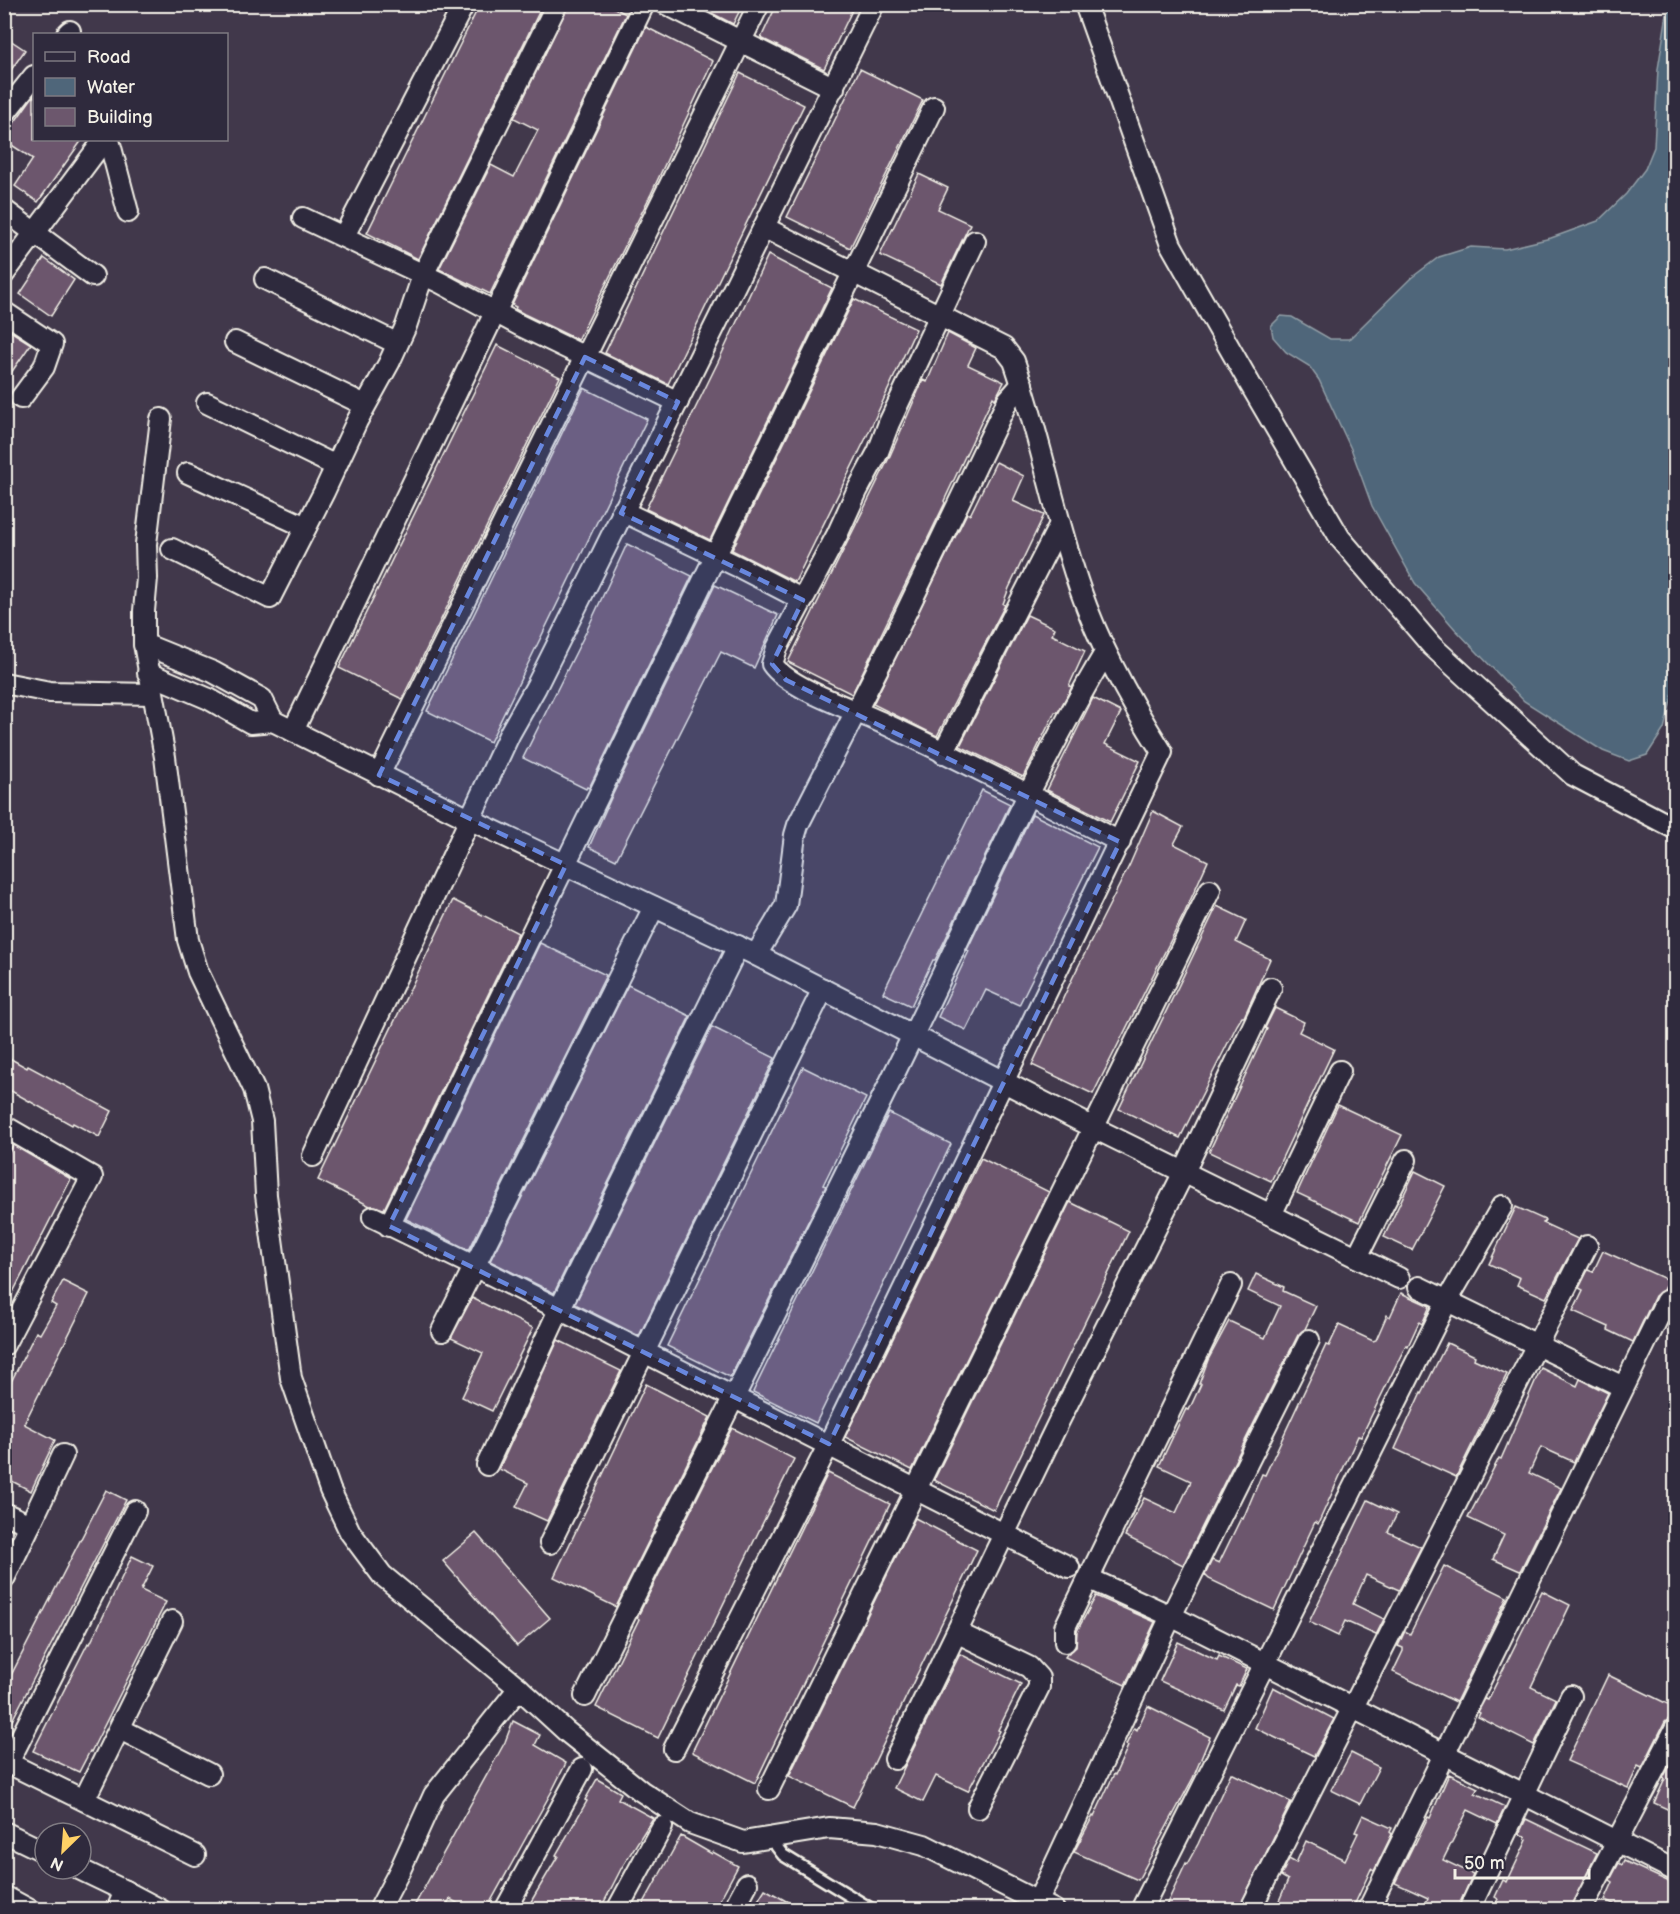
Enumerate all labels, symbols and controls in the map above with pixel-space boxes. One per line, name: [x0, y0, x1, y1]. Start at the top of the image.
legend: [33, 33, 228, 141]
text: Road: [87, 47, 131, 68]
text: Water: [87, 77, 135, 98]
text: Building: [87, 107, 153, 128]
north arrow: [33, 1821, 93, 1881]
scale bar: [1455, 1842, 1588, 1880]
text: N: [48, 1852, 67, 1874]
text: 50 m: [1464, 1853, 1505, 1874]

